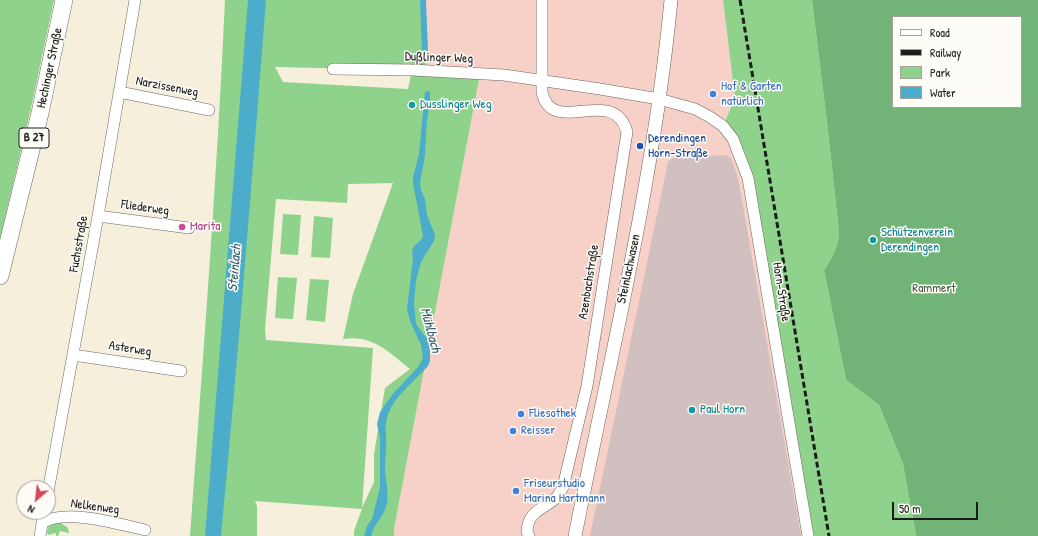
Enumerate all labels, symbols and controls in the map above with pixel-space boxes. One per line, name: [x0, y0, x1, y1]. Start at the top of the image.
legend: [892, 16, 1022, 108]
text: Road: [930, 24, 950, 41]
street label: Hechinger Straße: [34, 26, 66, 110]
text: Railway: [930, 44, 961, 61]
street label: Dußlinger Weg: [405, 49, 473, 67]
text: Park: [930, 64, 950, 81]
street label: Narzissenweg: [134, 73, 200, 101]
place label: Hof & Garten natürlich: [721, 79, 782, 110]
text: Water: [930, 84, 956, 101]
marker: Hof & Garten natürlich: [708, 89, 718, 99]
place label: Dusslinger Weg: [420, 97, 492, 113]
marker: Dusslinger Weg: [407, 100, 417, 110]
road number: B 27: [19, 128, 49, 148]
place label: Derendingen Horn-Straße: [648, 131, 708, 162]
marker: Derendingen Horn-Straße: [635, 141, 645, 151]
street label: Fliederweg: [120, 197, 170, 219]
street label: Fuchsstraße: [66, 214, 92, 274]
place label: Marita: [190, 219, 220, 235]
marker: Marita: [177, 222, 187, 232]
place label: Schützenverein Derendingen: [881, 225, 953, 256]
street label: Steinlachwasen: [614, 233, 644, 305]
marker: Schützenverein Derendingen: [868, 235, 878, 245]
street label: Azenbachstraße: [575, 243, 603, 321]
water label: Steinlach: [225, 244, 245, 292]
street label: Horn-Straße: [769, 261, 793, 323]
park label: Rammert: [912, 281, 956, 297]
water label: Mühlbach: [416, 306, 444, 354]
street label: Asterweg: [108, 338, 152, 360]
place label: Paul Horn: [700, 402, 745, 418]
marker: Paul Horn: [687, 405, 697, 415]
place label: Fliesothek: [529, 406, 576, 422]
marker: Fliesothek: [516, 409, 526, 419]
place label: Reisser: [521, 423, 555, 439]
marker: Reisser: [508, 426, 518, 436]
place label: Friseurstudio Marina Hartmann: [524, 476, 605, 507]
north arrow: [16, 480, 56, 520]
marker: Friseurstudio Marina Hartmann: [511, 486, 521, 496]
scale bar: [894, 494, 980, 520]
street label: Nelkenweg: [70, 496, 120, 518]
text: 50 m: [899, 500, 920, 517]
text: N: [25, 502, 37, 517]

